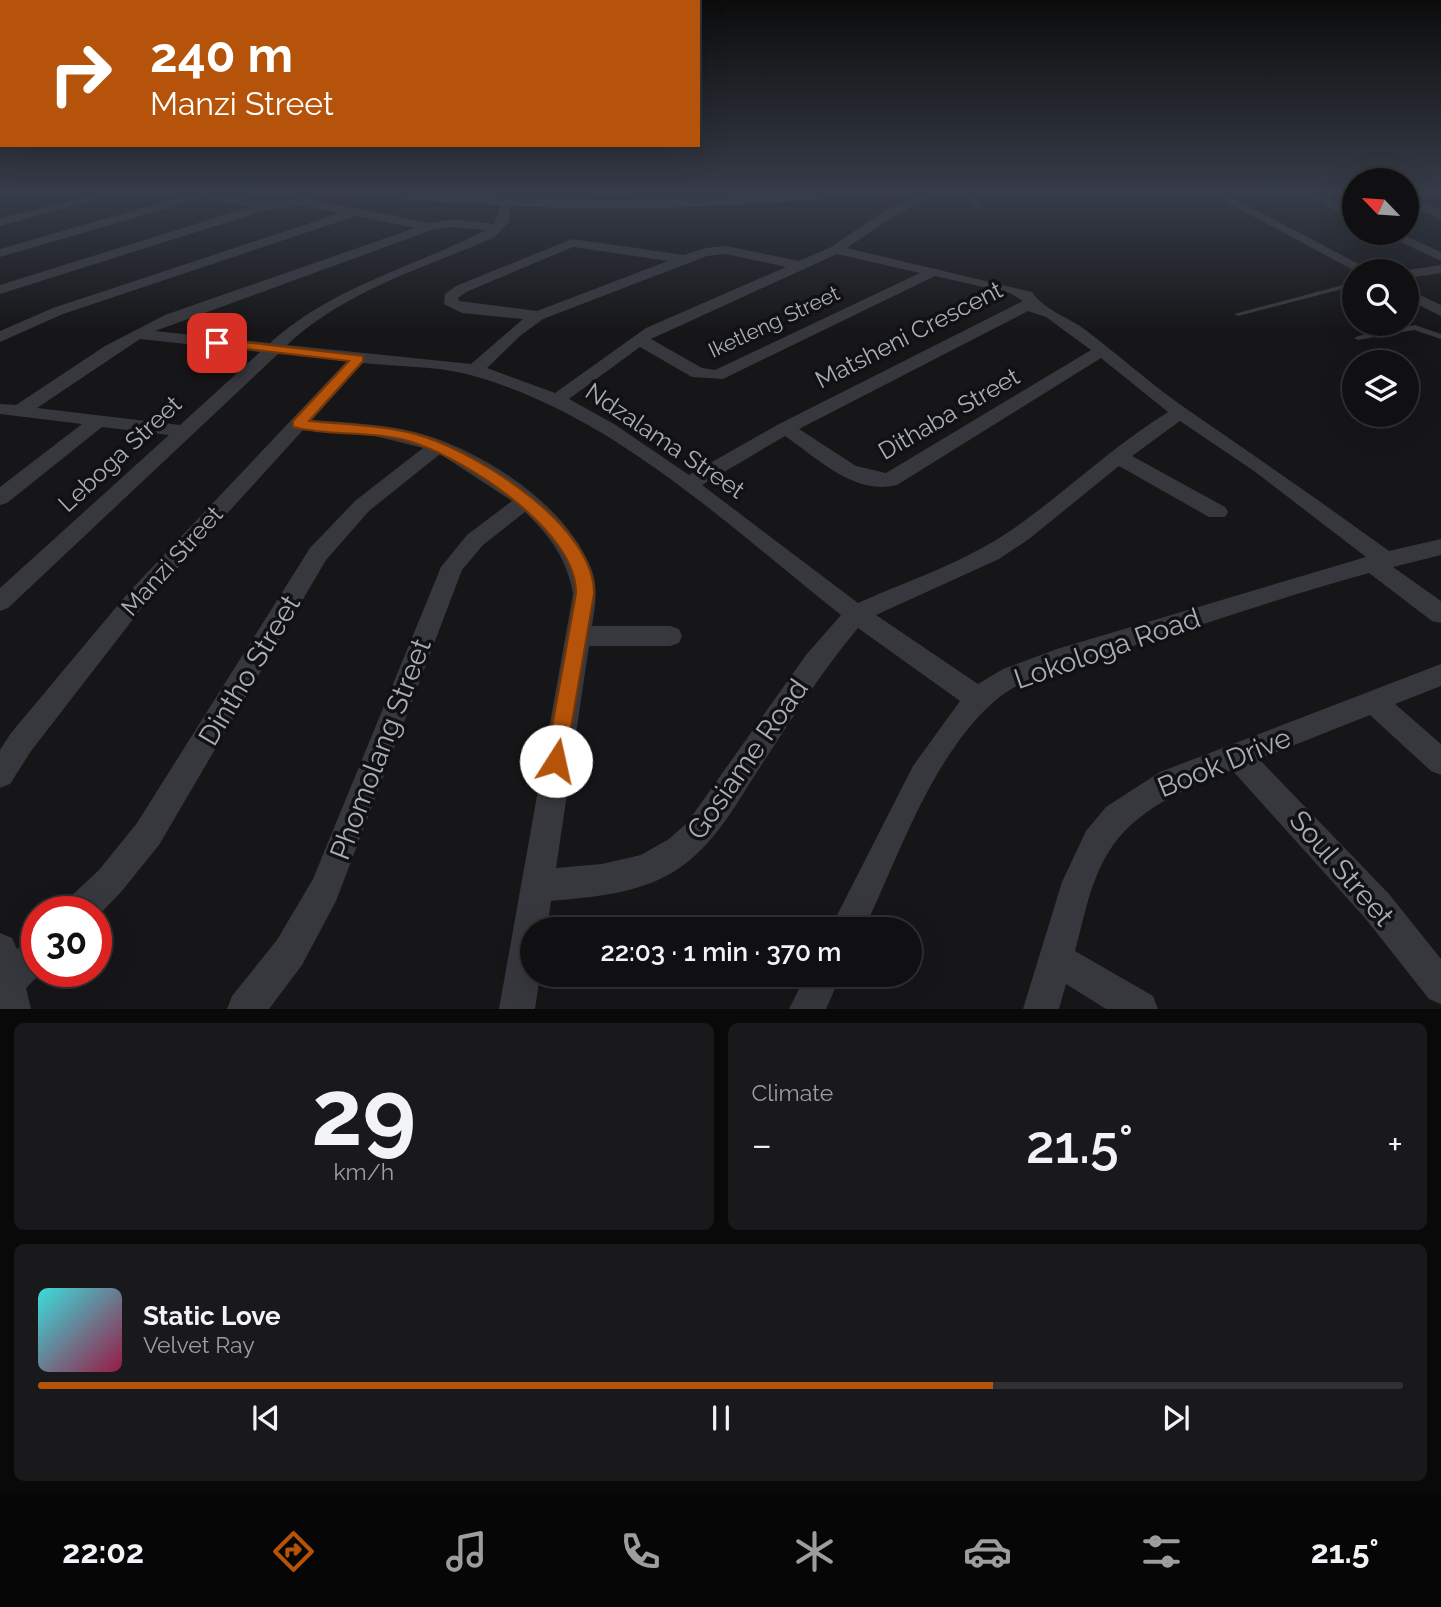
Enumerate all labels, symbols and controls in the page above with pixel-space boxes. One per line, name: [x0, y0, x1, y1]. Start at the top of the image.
text: 240 m: [150, 26, 293, 83]
icon: right: [35, 28, 126, 119]
text: Manzi Street: [150, 85, 334, 122]
north arrow: [1342, 168, 1419, 245]
map controls: [1342, 168, 1419, 427]
button: search: [1342, 259, 1419, 336]
street label: Matsheni Crescent: [810, 275, 1007, 394]
street label: Iketleng Street: [704, 280, 843, 363]
pin: [187, 313, 247, 373]
icon: arrive: [198, 324, 236, 362]
button: layers: [1342, 350, 1419, 427]
street label: Dithaba Street: [873, 361, 1024, 466]
street label: Ndzalama Street: [580, 377, 750, 504]
street label: Leboga Street: [52, 389, 187, 518]
street label: Manzi Street: [115, 500, 228, 622]
street label: Dintho Street: [192, 589, 308, 751]
street label: Lokologa Road: [1010, 601, 1205, 696]
street label: Phomolang Street: [323, 633, 438, 864]
street label: Gosiame Road: [680, 673, 815, 846]
street label: Book Drive: [1153, 721, 1296, 804]
position arrow: [519, 724, 593, 798]
street label: Soul Street: [1283, 804, 1401, 933]
speed limit sign: 30: [21, 896, 112, 987]
text: 22:03 · 1 min · 370 m: [601, 937, 841, 967]
text: 29: [311, 1059, 416, 1166]
text: Climate: [752, 1079, 833, 1106]
text: 21.5°: [1026, 1114, 1133, 1175]
text: −: [752, 1122, 772, 1167]
text: +: [1387, 1122, 1403, 1167]
text: km/h: [333, 1158, 394, 1185]
text: Static Love: [143, 1301, 281, 1331]
text: Velvet Ray: [143, 1331, 255, 1358]
icon: previous: [247, 1399, 285, 1437]
icon: pause: [702, 1399, 740, 1437]
icon: next: [1157, 1399, 1195, 1437]
icon: directions: [269, 1527, 318, 1576]
icon: music: [442, 1527, 491, 1576]
icon: phone: [616, 1527, 665, 1576]
icon: climate: [790, 1527, 839, 1576]
icon: car: [963, 1527, 1012, 1576]
icon: filters: [1137, 1527, 1186, 1576]
text: 22:02: [62, 1533, 144, 1570]
text: 21.5°: [1311, 1533, 1379, 1570]

